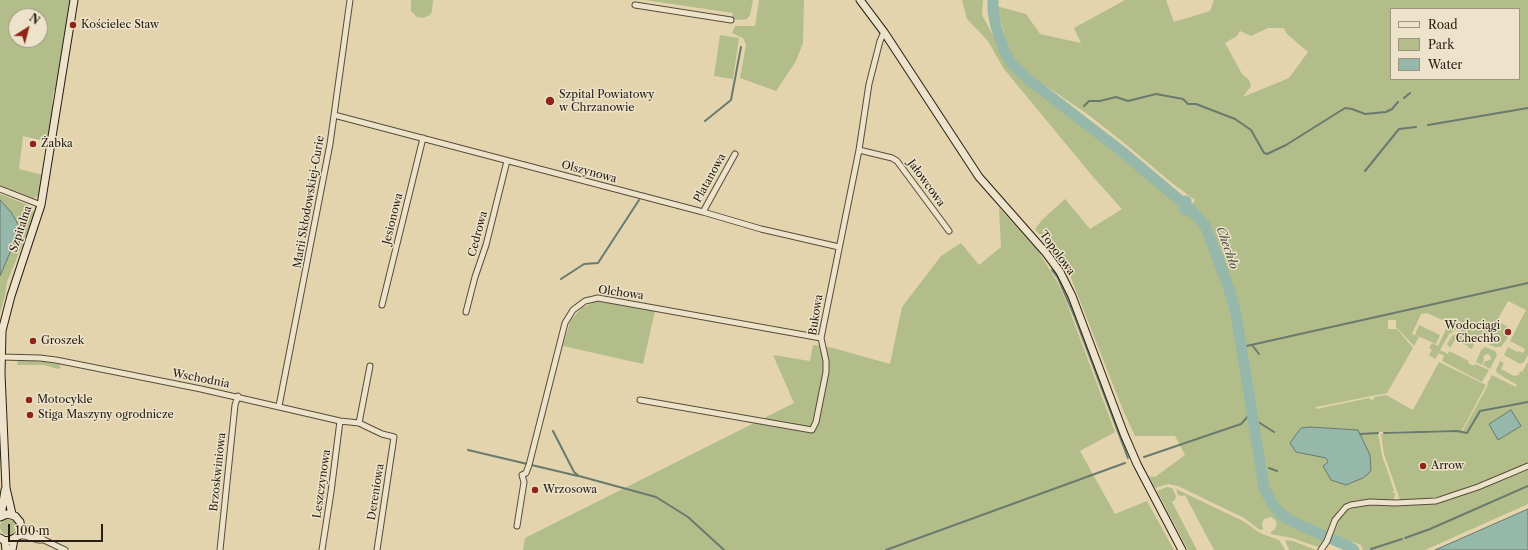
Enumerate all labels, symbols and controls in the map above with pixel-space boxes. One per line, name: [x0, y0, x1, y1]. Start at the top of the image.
north arrow: [8, 8, 48, 48]
legend: [1390, 8, 1520, 80]
text: N: [26, 11, 42, 28]
text: Road: [1428, 17, 1458, 32]
place label: Kościelec Staw: [81, 18, 159, 32]
marker: Kościelec Staw: [68, 20, 78, 30]
text: Park: [1428, 37, 1454, 52]
text: Water: [1428, 57, 1462, 72]
place label: Szpital Powiatowy w Chrzanowie: [559, 88, 654, 114]
marker: Szpital Powiatowy w Chrzanowie: [544, 95, 556, 107]
street label: Marii Skłodowskiej-Curie: [291, 135, 327, 269]
place label: Żabka: [41, 137, 73, 151]
marker: Żabka: [28, 139, 38, 149]
street label: Platanowa: [691, 151, 729, 205]
street label: Jałowcowa: [905, 157, 947, 209]
street label: Olszynowa: [560, 158, 618, 186]
street label: Jesionowa: [380, 192, 406, 246]
street label: Szpitalna: [7, 204, 35, 254]
street label: Cedrowa: [466, 210, 490, 258]
water label: Chechło: [1213, 225, 1241, 271]
street label: Topolowa: [1036, 228, 1078, 278]
street label: Olchowa: [597, 283, 645, 303]
street label: Bukowa: [806, 294, 826, 336]
place label: Wodociągi Chechło: [1445, 319, 1500, 345]
marker: Wodociągi Chechło: [1503, 327, 1513, 337]
place label: Groszek: [41, 334, 84, 348]
marker: Groszek: [28, 336, 38, 346]
street label: Wschodnia: [171, 367, 231, 391]
place label: Motocykle: [37, 393, 93, 407]
marker: Motocykle: [24, 395, 34, 405]
place label: Stiga Maszyny ogrodnicze: [38, 408, 174, 422]
marker: Stiga Maszyny ogrodnicze: [25, 410, 35, 420]
street label: Brzoskwiniowa: [207, 432, 229, 512]
street label: Leszczynowa: [311, 449, 333, 519]
place label: Arrow: [1431, 459, 1464, 473]
marker: Arrow: [1418, 461, 1428, 471]
street label: Dereniowa: [365, 463, 387, 521]
place label: Wrzosowa: [543, 483, 597, 497]
marker: Wrzosowa: [530, 485, 540, 495]
scale bar: [10, 516, 105, 542]
text: 100 m: [15, 523, 50, 538]

